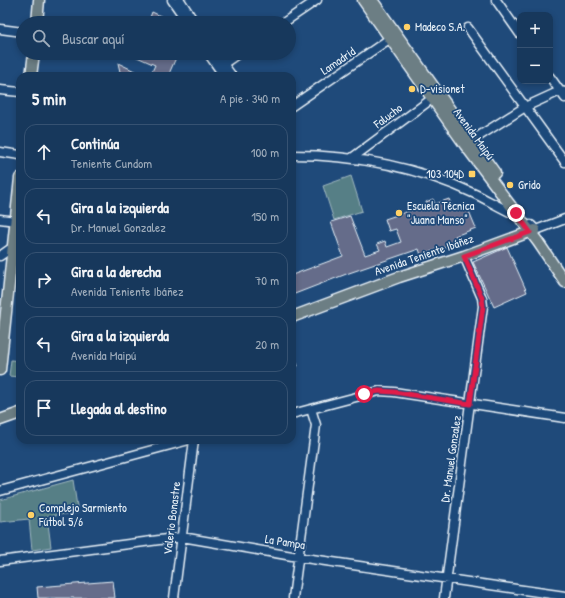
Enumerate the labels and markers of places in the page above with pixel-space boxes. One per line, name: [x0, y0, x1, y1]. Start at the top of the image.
place label: Madeco S.A.: [415, 18, 465, 35]
marker: Madeco S.A.: [402, 22, 412, 32]
place label: D-visionet: [420, 80, 465, 97]
marker: D-visionet: [407, 84, 417, 94]
place label: 103 104D: [426, 165, 464, 182]
marker: 103 104D: [467, 169, 477, 179]
place label: Grido: [518, 176, 541, 193]
marker: Grido: [505, 180, 515, 190]
place label: Escuela Técnica "Juana Manso": [407, 197, 475, 228]
marker: Escuela Técnica "Juana Manso": [394, 208, 404, 218]
place label: Complejo Sarmiento Fútbol 5/6: [38, 499, 127, 530]
marker: Complejo Sarmiento Fútbol 5/6: [26, 510, 36, 520]

